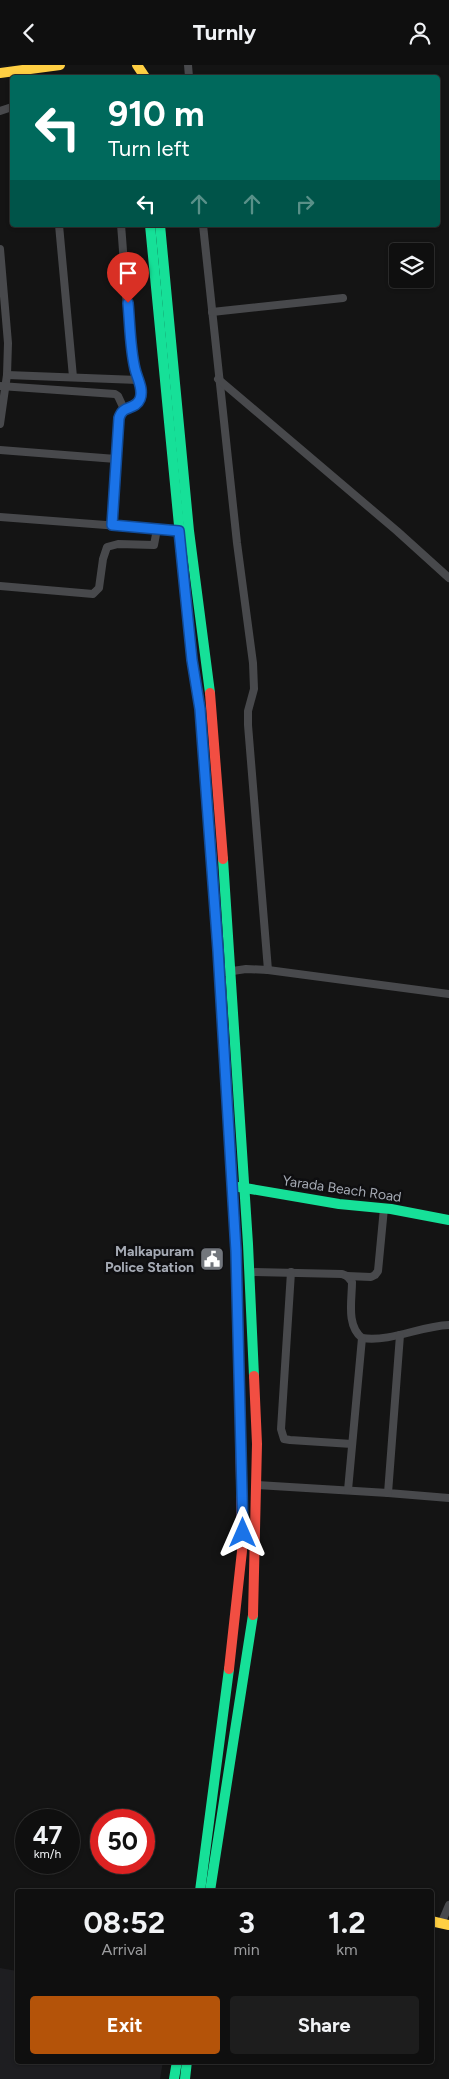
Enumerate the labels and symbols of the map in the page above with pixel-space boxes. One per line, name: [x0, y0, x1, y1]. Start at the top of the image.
pin: [107, 252, 149, 303]
street label: Yarada Beach Road: [281, 1172, 403, 1206]
place label: Malkapuram Police Station: [105, 1243, 194, 1276]
public building icon: Malkapuram Police Station: [199, 1246, 225, 1272]
position arrow: [216, 1506, 268, 1558]
speed limit sign: 50: [90, 1809, 155, 1874]

